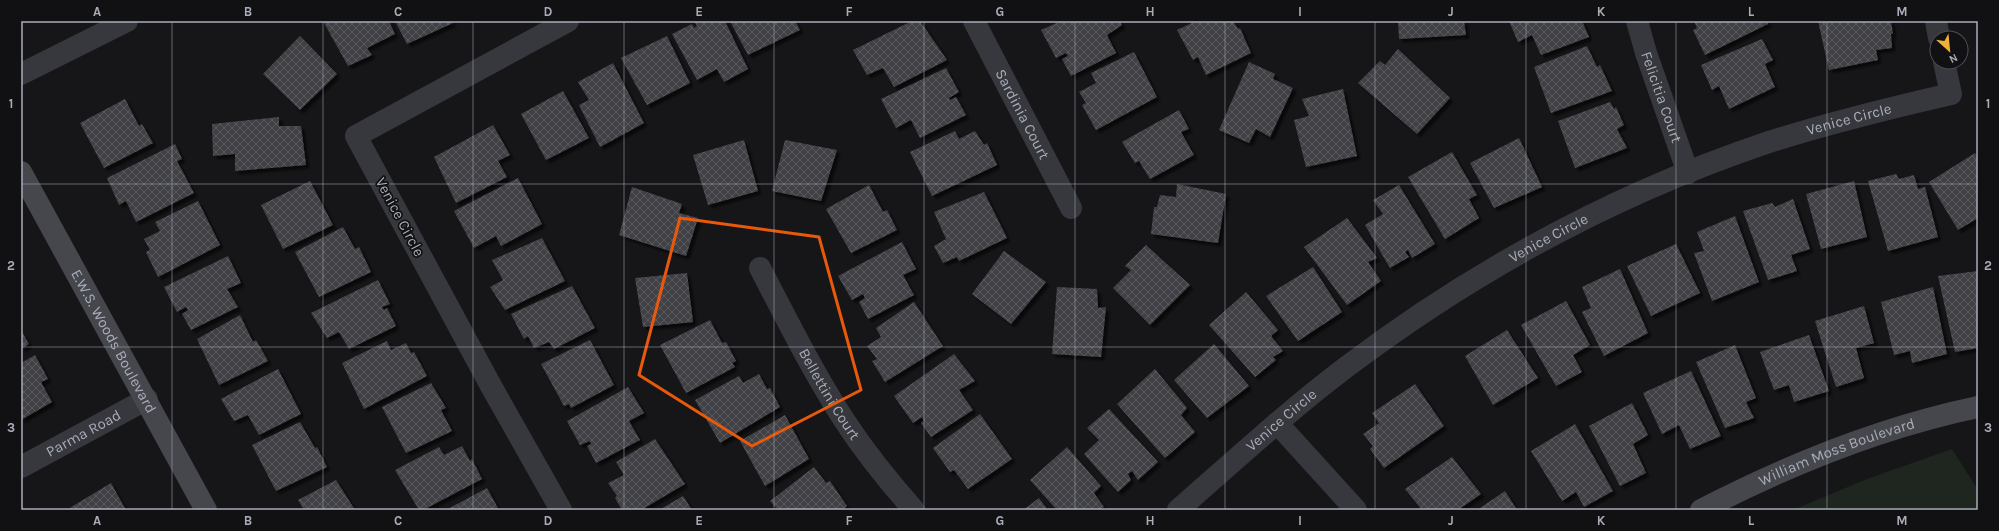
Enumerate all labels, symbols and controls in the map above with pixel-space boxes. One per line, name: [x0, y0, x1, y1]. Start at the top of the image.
text: A: [93, 4, 101, 19]
text: B: [244, 4, 252, 19]
text: C: [394, 4, 402, 19]
text: D: [544, 4, 553, 19]
text: E: [695, 4, 703, 19]
text: F: [845, 4, 853, 19]
text: G: [996, 4, 1004, 19]
text: H: [1145, 4, 1155, 19]
text: I: [1298, 4, 1302, 19]
text: J: [1448, 4, 1454, 19]
text: K: [1597, 4, 1606, 19]
text: L: [1748, 4, 1755, 19]
text: M: [1896, 4, 1908, 19]
north arrow: [1929, 30, 1969, 70]
street label: Felicitia Court: [1637, 49, 1686, 146]
text: N: [1947, 51, 1960, 66]
street label: Sardinia Court: [992, 66, 1053, 163]
text: 1: [9, 96, 13, 111]
text: 1: [1986, 96, 1990, 111]
street label: Venice Circle: [1805, 99, 1893, 139]
street label: Venice Circle: [372, 174, 428, 260]
street label: Venice Circle: [1506, 210, 1591, 266]
text: 2: [7, 258, 15, 273]
text: 2: [1984, 258, 1992, 273]
street label: E.W.S. Woods Boulevard: [67, 266, 160, 416]
street label: Bellettini Court: [795, 345, 864, 444]
street label: Venice Circle: [1242, 385, 1320, 455]
street label: Parma Road: [43, 406, 124, 461]
street label: William Moss Boulevard: [1756, 414, 1917, 490]
text: 3: [7, 420, 15, 435]
text: 3: [1984, 420, 1992, 435]
text: A: [93, 513, 101, 528]
text: B: [244, 513, 252, 528]
text: C: [394, 513, 402, 528]
text: D: [544, 513, 553, 528]
text: E: [695, 513, 703, 528]
text: F: [845, 513, 853, 528]
text: G: [996, 513, 1004, 528]
text: H: [1145, 513, 1155, 528]
text: I: [1298, 513, 1302, 528]
text: J: [1448, 513, 1454, 528]
text: K: [1597, 513, 1606, 528]
text: L: [1748, 513, 1755, 528]
text: M: [1896, 513, 1908, 528]

